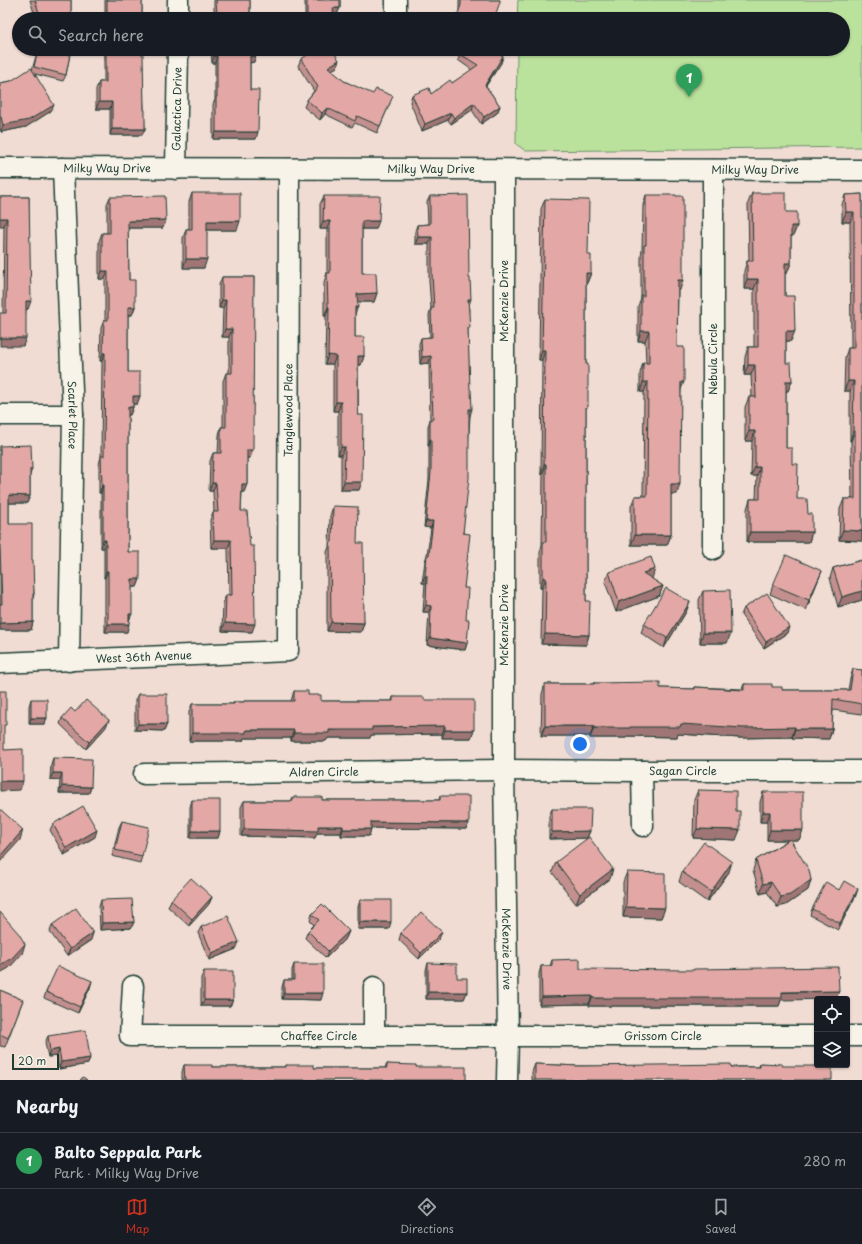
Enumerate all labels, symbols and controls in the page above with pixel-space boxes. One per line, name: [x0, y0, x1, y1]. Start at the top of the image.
search box: [12, 12, 850, 56]
icon: search: [26, 23, 48, 45]
text: Search here: [58, 23, 144, 46]
pin: 1: [676, 64, 702, 97]
street label: Galactica Drive: [167, 67, 186, 151]
street label: Milky Way Drive: [63, 159, 151, 176]
street label: Milky Way Drive: [387, 160, 475, 177]
street label: Milky Way Drive: [711, 161, 799, 178]
street label: McKenzie Drive: [495, 260, 512, 342]
street label: Nebula Circle: [704, 323, 721, 395]
street label: Tanglewood Place: [279, 363, 297, 457]
street label: Scarlet Place: [64, 380, 82, 450]
street label: McKenzie Drive: [495, 584, 512, 666]
street label: West 36th Avenue: [95, 646, 192, 667]
your location: [570, 734, 590, 754]
street label: Sagan Circle: [649, 762, 717, 779]
street label: Aldren Circle: [289, 763, 359, 780]
street label: McKenzie Drive: [498, 908, 516, 990]
map controls: [814, 996, 850, 1068]
button: locate: [814, 996, 850, 1032]
street label: Chaffee Circle: [280, 1027, 357, 1044]
street label: Grissom Circle: [624, 1027, 702, 1044]
button: layers: [814, 1032, 850, 1068]
scale bar: [12, 1052, 59, 1071]
text: 20 m: [18, 1052, 46, 1069]
text: Nearby: [16, 1093, 78, 1119]
text: Balto Seppala Park: [54, 1140, 202, 1163]
text: 1: [26, 1151, 32, 1170]
text: 280 m: [804, 1151, 846, 1170]
text: Park · Milky Way Drive: [54, 1163, 199, 1182]
tab: Map: [126, 1196, 149, 1237]
tab: Directions: [400, 1196, 454, 1237]
tab: Saved: [705, 1196, 736, 1237]

